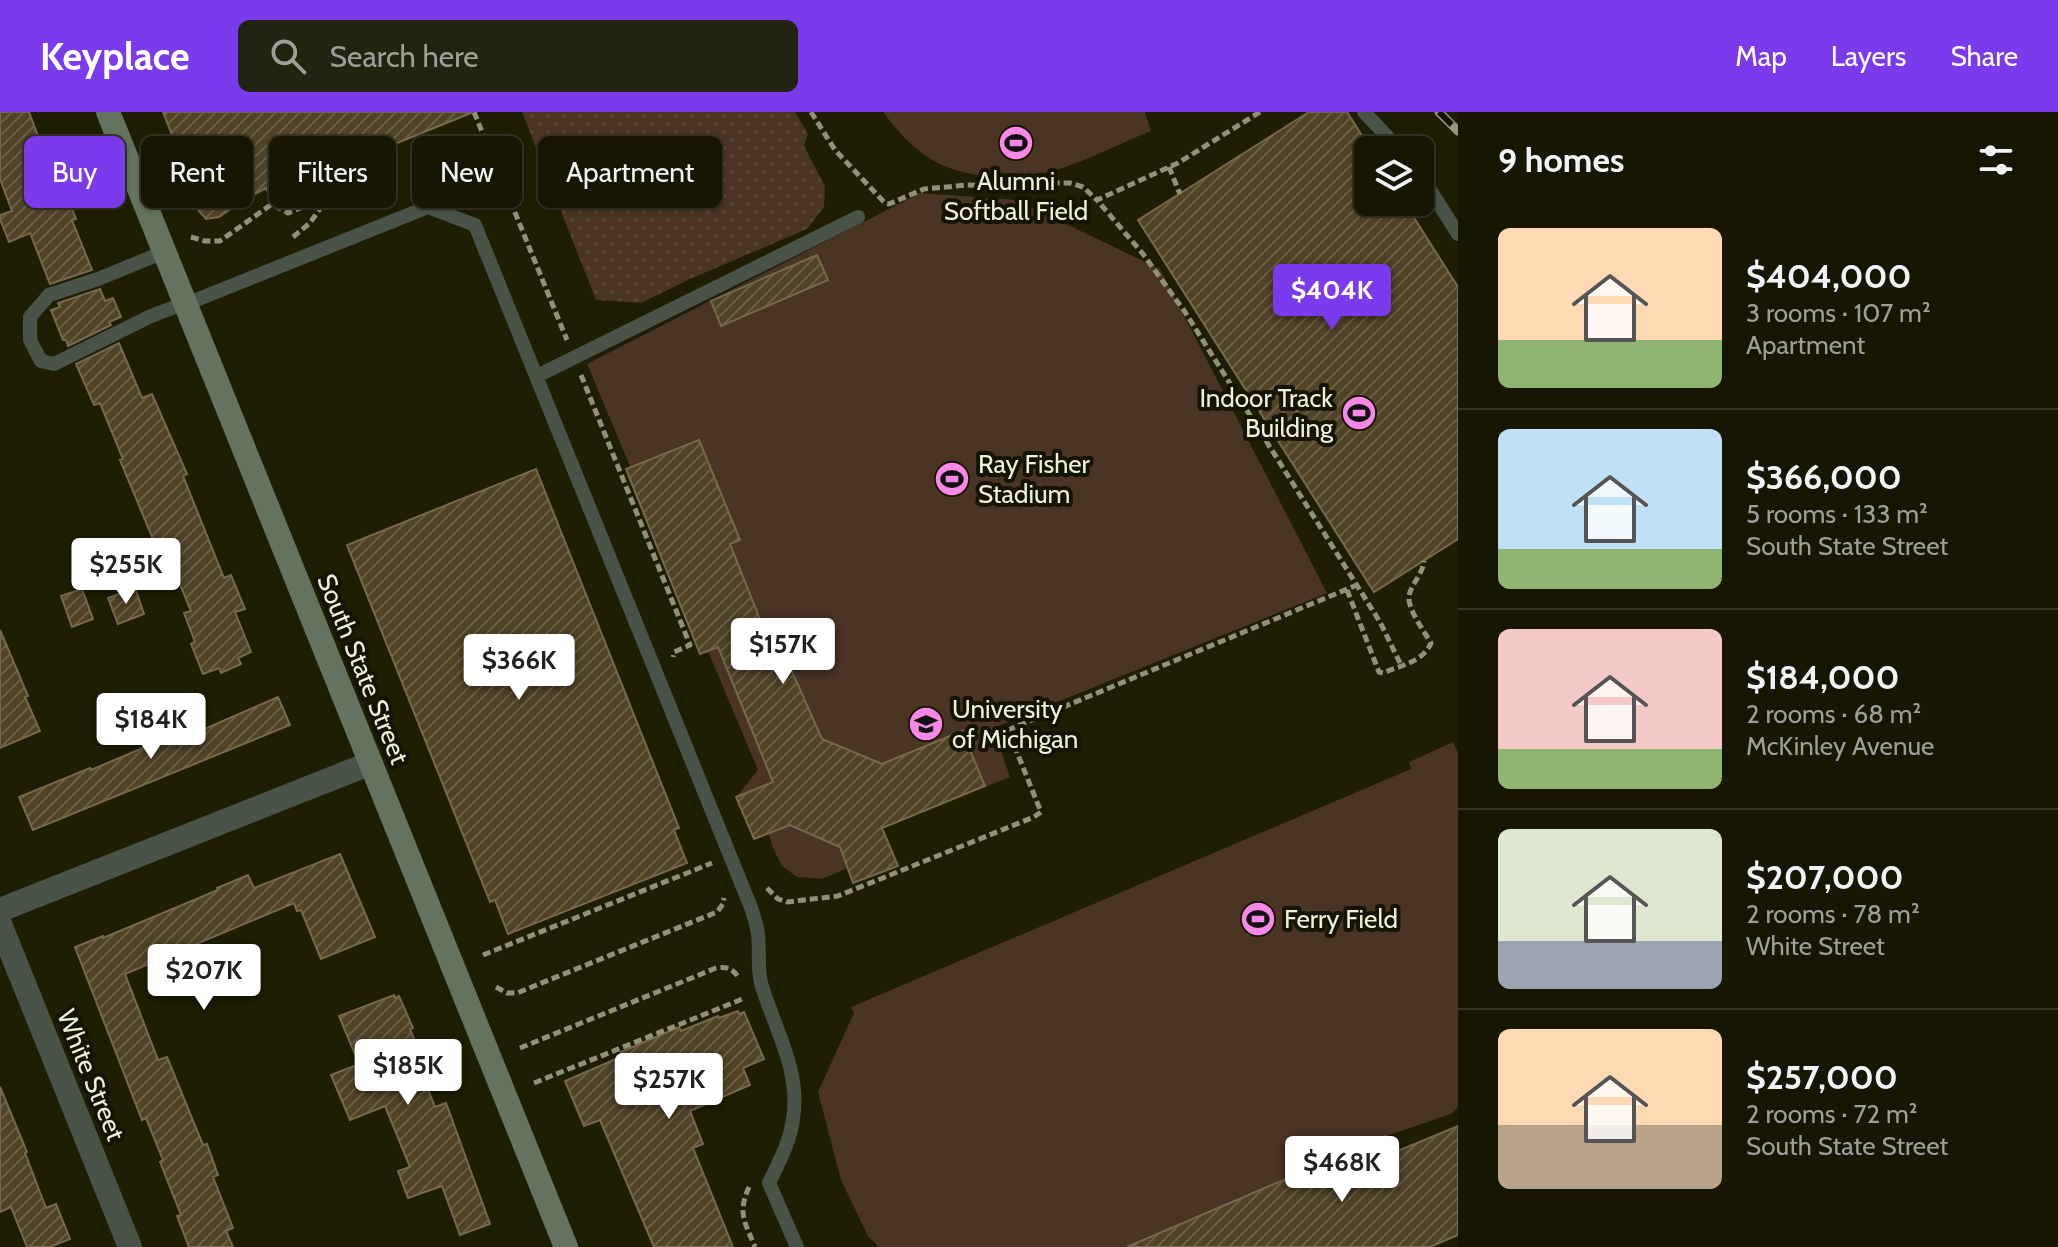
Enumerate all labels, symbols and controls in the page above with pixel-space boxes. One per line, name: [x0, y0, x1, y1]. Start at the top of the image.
search box: [238, 20, 798, 92]
text: Keyplace: [40, 33, 190, 80]
icon: search: [266, 34, 310, 78]
text: Search here: [330, 38, 479, 75]
text: Map: [1735, 39, 1787, 73]
text: Layers: [1831, 39, 1906, 73]
text: Share: [1950, 39, 2018, 73]
sports icon: Alumni Softball Field: [997, 124, 1035, 162]
chip: Buy: [24, 136, 125, 208]
chip: Rent: [141, 136, 253, 208]
chip: Filters: [269, 136, 396, 208]
chip: New: [412, 136, 522, 208]
chip: Apartment: [538, 136, 722, 208]
map controls: [1354, 136, 1434, 216]
button: layers: [1354, 136, 1434, 216]
icon: filters: [1974, 138, 2018, 182]
text: 9 homes: [1498, 139, 1624, 181]
place label: Alumni Softball Field: [944, 165, 1088, 227]
text: $404,000: [1746, 255, 1912, 297]
icon: home: [1562, 260, 1658, 356]
pin: $404K: [1276, 264, 1388, 332]
text: $404K: [1291, 274, 1373, 306]
text: 3 rooms · 107 m²: [1746, 297, 1931, 329]
text: Apartment: [1746, 329, 1865, 361]
place label: Indoor Track Building: [1199, 382, 1334, 444]
sports icon: Indoor Track Building: [1340, 394, 1378, 432]
place label: Ray Fisher Stadium: [978, 448, 1091, 510]
text: $366,000: [1746, 456, 1902, 498]
sports icon: Ray Fisher Stadium: [933, 460, 971, 498]
icon: home: [1562, 461, 1658, 557]
text: 5 rooms · 133 m²: [1746, 498, 1928, 530]
text: South State Street: [1746, 530, 1948, 562]
pin: $255K: [70, 538, 182, 606]
text: $255K: [89, 548, 163, 580]
street label: South State Street: [310, 569, 416, 769]
pin: $157K: [727, 618, 839, 686]
text: $157K: [749, 628, 817, 660]
pin: $366K: [463, 634, 575, 702]
text: $366K: [482, 644, 556, 676]
text: $184,000: [1746, 656, 1900, 698]
icon: home: [1562, 661, 1658, 757]
pin: $184K: [95, 693, 207, 761]
place label: University of Michigan: [952, 693, 1078, 755]
text: 2 rooms · 68 m²: [1746, 698, 1921, 730]
text: $184K: [115, 703, 187, 735]
school or university icon: University of Michigan: [907, 705, 945, 743]
text: McKinley Avenue: [1746, 730, 1934, 762]
text: $207,000: [1746, 856, 1903, 898]
icon: home: [1562, 861, 1658, 957]
text: 2 rooms · 78 m²: [1746, 898, 1920, 930]
sports icon: Ferry Field: [1239, 900, 1277, 938]
place label: Ferry Field: [1284, 903, 1398, 935]
text: White Street: [1746, 930, 1885, 962]
pin: $207K: [148, 944, 260, 1012]
text: $207K: [166, 954, 242, 986]
street label: White Street: [50, 1005, 132, 1146]
pin: $185K: [352, 1039, 464, 1107]
text: $185K: [373, 1049, 443, 1081]
pin: $257K: [613, 1053, 725, 1121]
text: $257,000: [1746, 1056, 1898, 1098]
icon: home: [1562, 1061, 1658, 1157]
text: $257K: [633, 1063, 705, 1095]
text: 2 rooms · 72 m²: [1746, 1098, 1917, 1130]
text: South State Street: [1746, 1130, 1948, 1162]
pin: $468K: [1286, 1136, 1398, 1204]
text: $468K: [1303, 1146, 1381, 1178]

